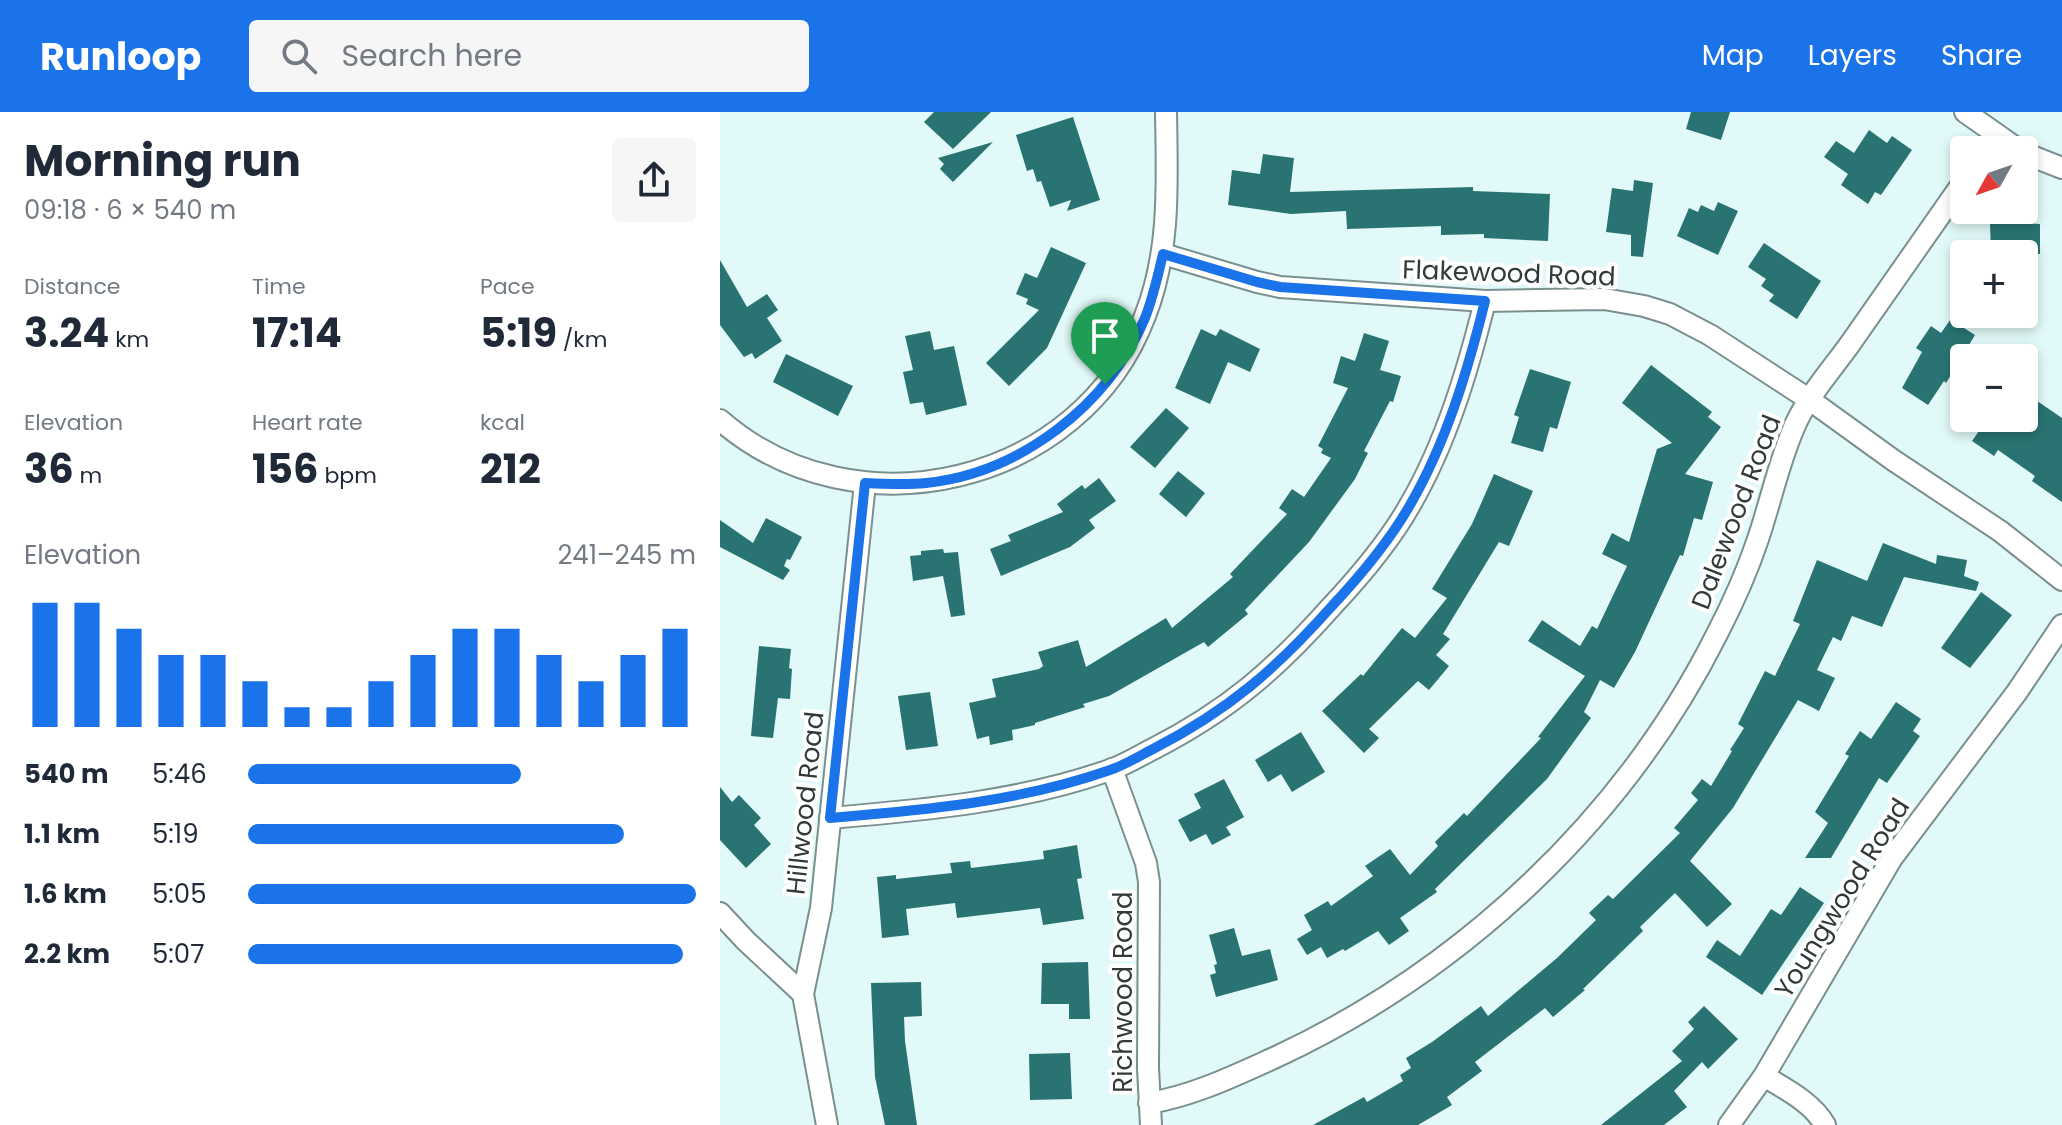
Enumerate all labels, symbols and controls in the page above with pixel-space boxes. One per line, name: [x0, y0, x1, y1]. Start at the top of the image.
search box: [249, 20, 809, 92]
text: Runloop: [40, 30, 201, 83]
icon: search: [277, 34, 321, 78]
text: Search here: [341, 34, 522, 77]
text: Map: [1702, 36, 1764, 75]
text: Layers: [1808, 36, 1897, 75]
text: Share: [1941, 36, 2022, 75]
text: Morning run: [24, 130, 301, 191]
north arrow: [1950, 136, 2038, 224]
map controls: [1950, 136, 2038, 432]
button: share: [612, 138, 696, 222]
text: 09:18 · 6 × 540 m: [24, 192, 236, 228]
button: +: [1950, 240, 2038, 328]
street label: Flakewood Road: [1402, 251, 1616, 295]
text: Distance: [24, 271, 120, 302]
text: Time: [252, 271, 306, 302]
text: Pace: [480, 271, 535, 302]
pin: [1071, 302, 1139, 384]
text: 3.24: [24, 305, 109, 361]
text: 17:14: [252, 305, 342, 361]
text: 5:19: [480, 305, 557, 361]
icon: arrive: [1083, 314, 1127, 358]
text: km: [109, 324, 149, 355]
text: /km: [557, 324, 607, 355]
button: −: [1950, 344, 2038, 432]
text: Elevation: [24, 407, 123, 438]
text: Heart rate: [252, 407, 363, 438]
text: kcal: [480, 407, 525, 438]
street label: Dalewood Road: [1682, 410, 1790, 614]
text: 36: [24, 441, 74, 497]
text: 156: [252, 441, 319, 497]
text: 212: [480, 441, 541, 497]
text: m: [74, 460, 102, 491]
text: bpm: [319, 460, 377, 491]
text: Elevation: [24, 537, 141, 573]
text: 241–245 m: [557, 537, 696, 573]
street label: Hillwood Road: [777, 710, 833, 896]
text: 540 m: [24, 756, 109, 792]
text: 5:46: [152, 756, 207, 792]
street label: Youngwood Road: [1766, 791, 1918, 1005]
text: 1.1 km: [24, 816, 100, 852]
text: 5:19: [152, 816, 199, 852]
text: 1.6 km: [24, 876, 107, 912]
text: 5:05: [152, 876, 207, 912]
street label: Richwood Road: [1105, 891, 1141, 1093]
text: 2.2 km: [24, 936, 110, 972]
text: 5:07: [152, 936, 204, 972]

